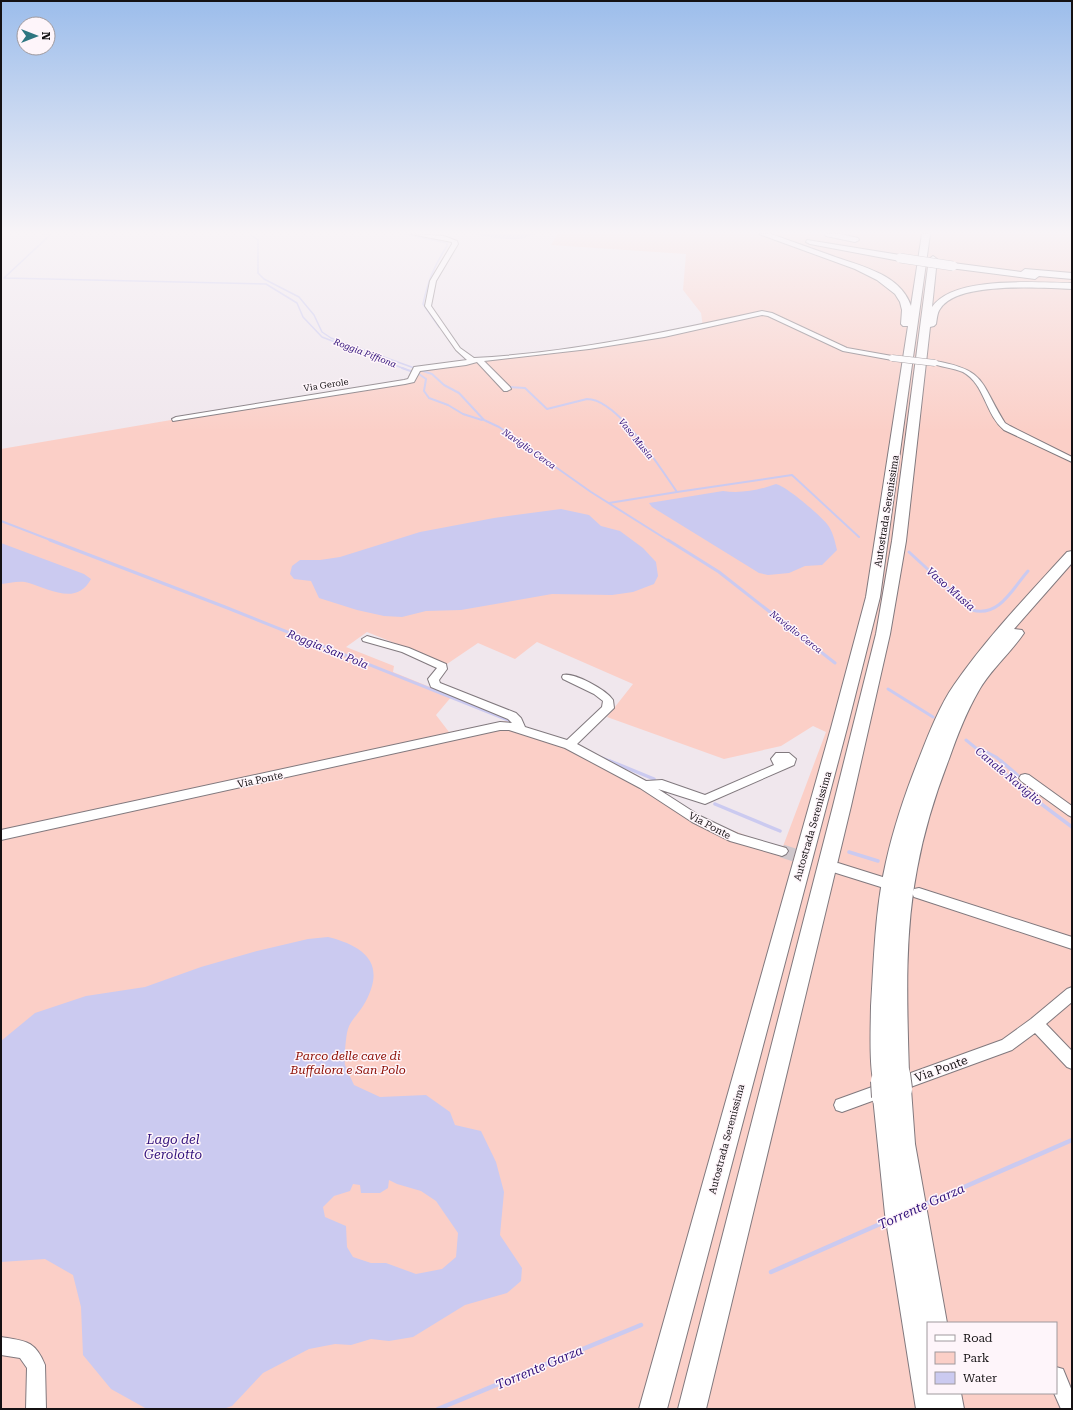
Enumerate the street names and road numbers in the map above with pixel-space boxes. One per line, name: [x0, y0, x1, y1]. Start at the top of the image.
street label: Via Gerole: [303, 377, 349, 393]
street label: Autostrada Serenissima: [872, 454, 901, 568]
street label: Via Ponte: [236, 769, 284, 790]
street label: Autostrada Serenissima: [792, 770, 834, 882]
street label: Via Ponte: [687, 810, 733, 841]
street label: Via Ponte: [913, 1053, 970, 1085]
street label: Autostrada Serenissima: [707, 1082, 747, 1195]

